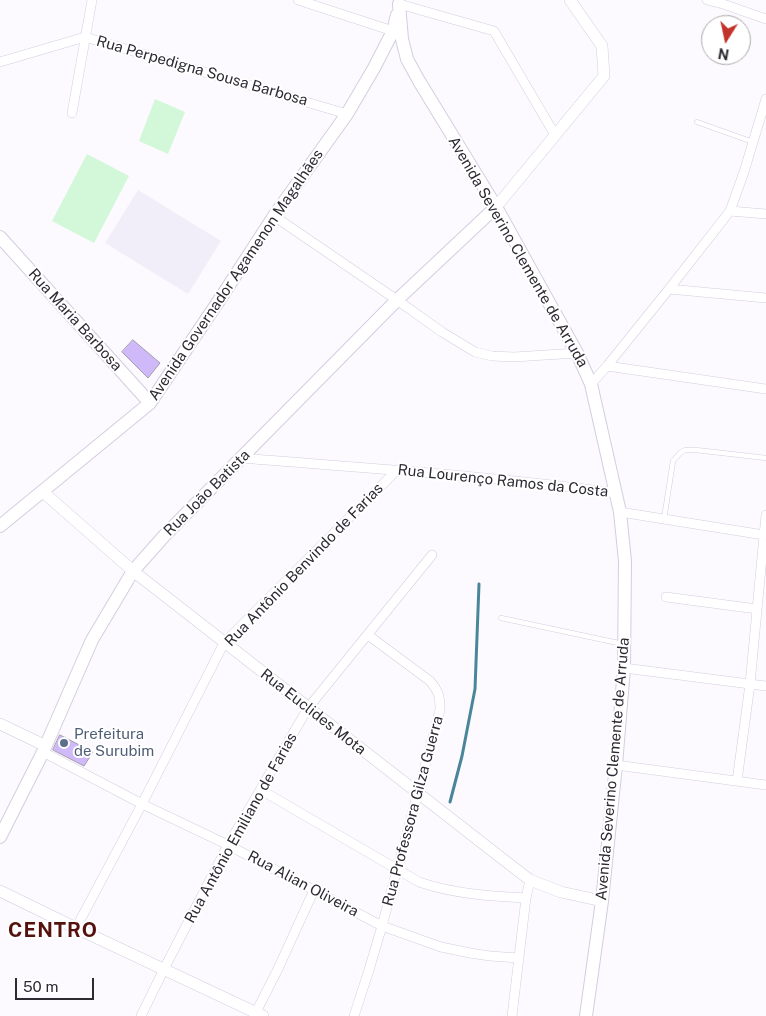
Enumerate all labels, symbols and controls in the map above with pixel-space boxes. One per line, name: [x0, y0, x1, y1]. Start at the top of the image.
north arrow: [701, 15, 751, 65]
street label: Rua Perpedigna Sousa Barbosa: [94, 32, 310, 110]
text: N: [717, 45, 730, 63]
street label: Avenida Severino Clemente de Arruda: [444, 133, 592, 371]
street label: Avenida Governador Agamenon Magalhães: [145, 146, 327, 404]
street label: Rua Maria Barbosa: [24, 265, 126, 375]
street label: Rua João Batista: [160, 446, 254, 540]
street label: Rua Lourenço Ramos da Costa: [397, 461, 609, 501]
street label: Rua Antônio Benvindo de Farias: [221, 480, 387, 650]
street label: Avenida Severino Clemente de Arruda: [593, 637, 633, 901]
street label: Rua Euclides Mota: [257, 665, 369, 759]
street label: Rua Professora Gilza Guerra: [379, 714, 447, 908]
place label: Prefeitura de Surubim: [74, 725, 154, 760]
street label: Rua Antônio Emiliano de Farias: [181, 730, 301, 926]
marker: Prefeitura de Surubim: [58, 737, 70, 749]
street label: Rua Alian Oliveira: [245, 847, 361, 921]
district label: CENTRO: [7, 919, 99, 943]
scale bar: [18, 968, 96, 1000]
text: 50 m: [23, 978, 58, 995]

